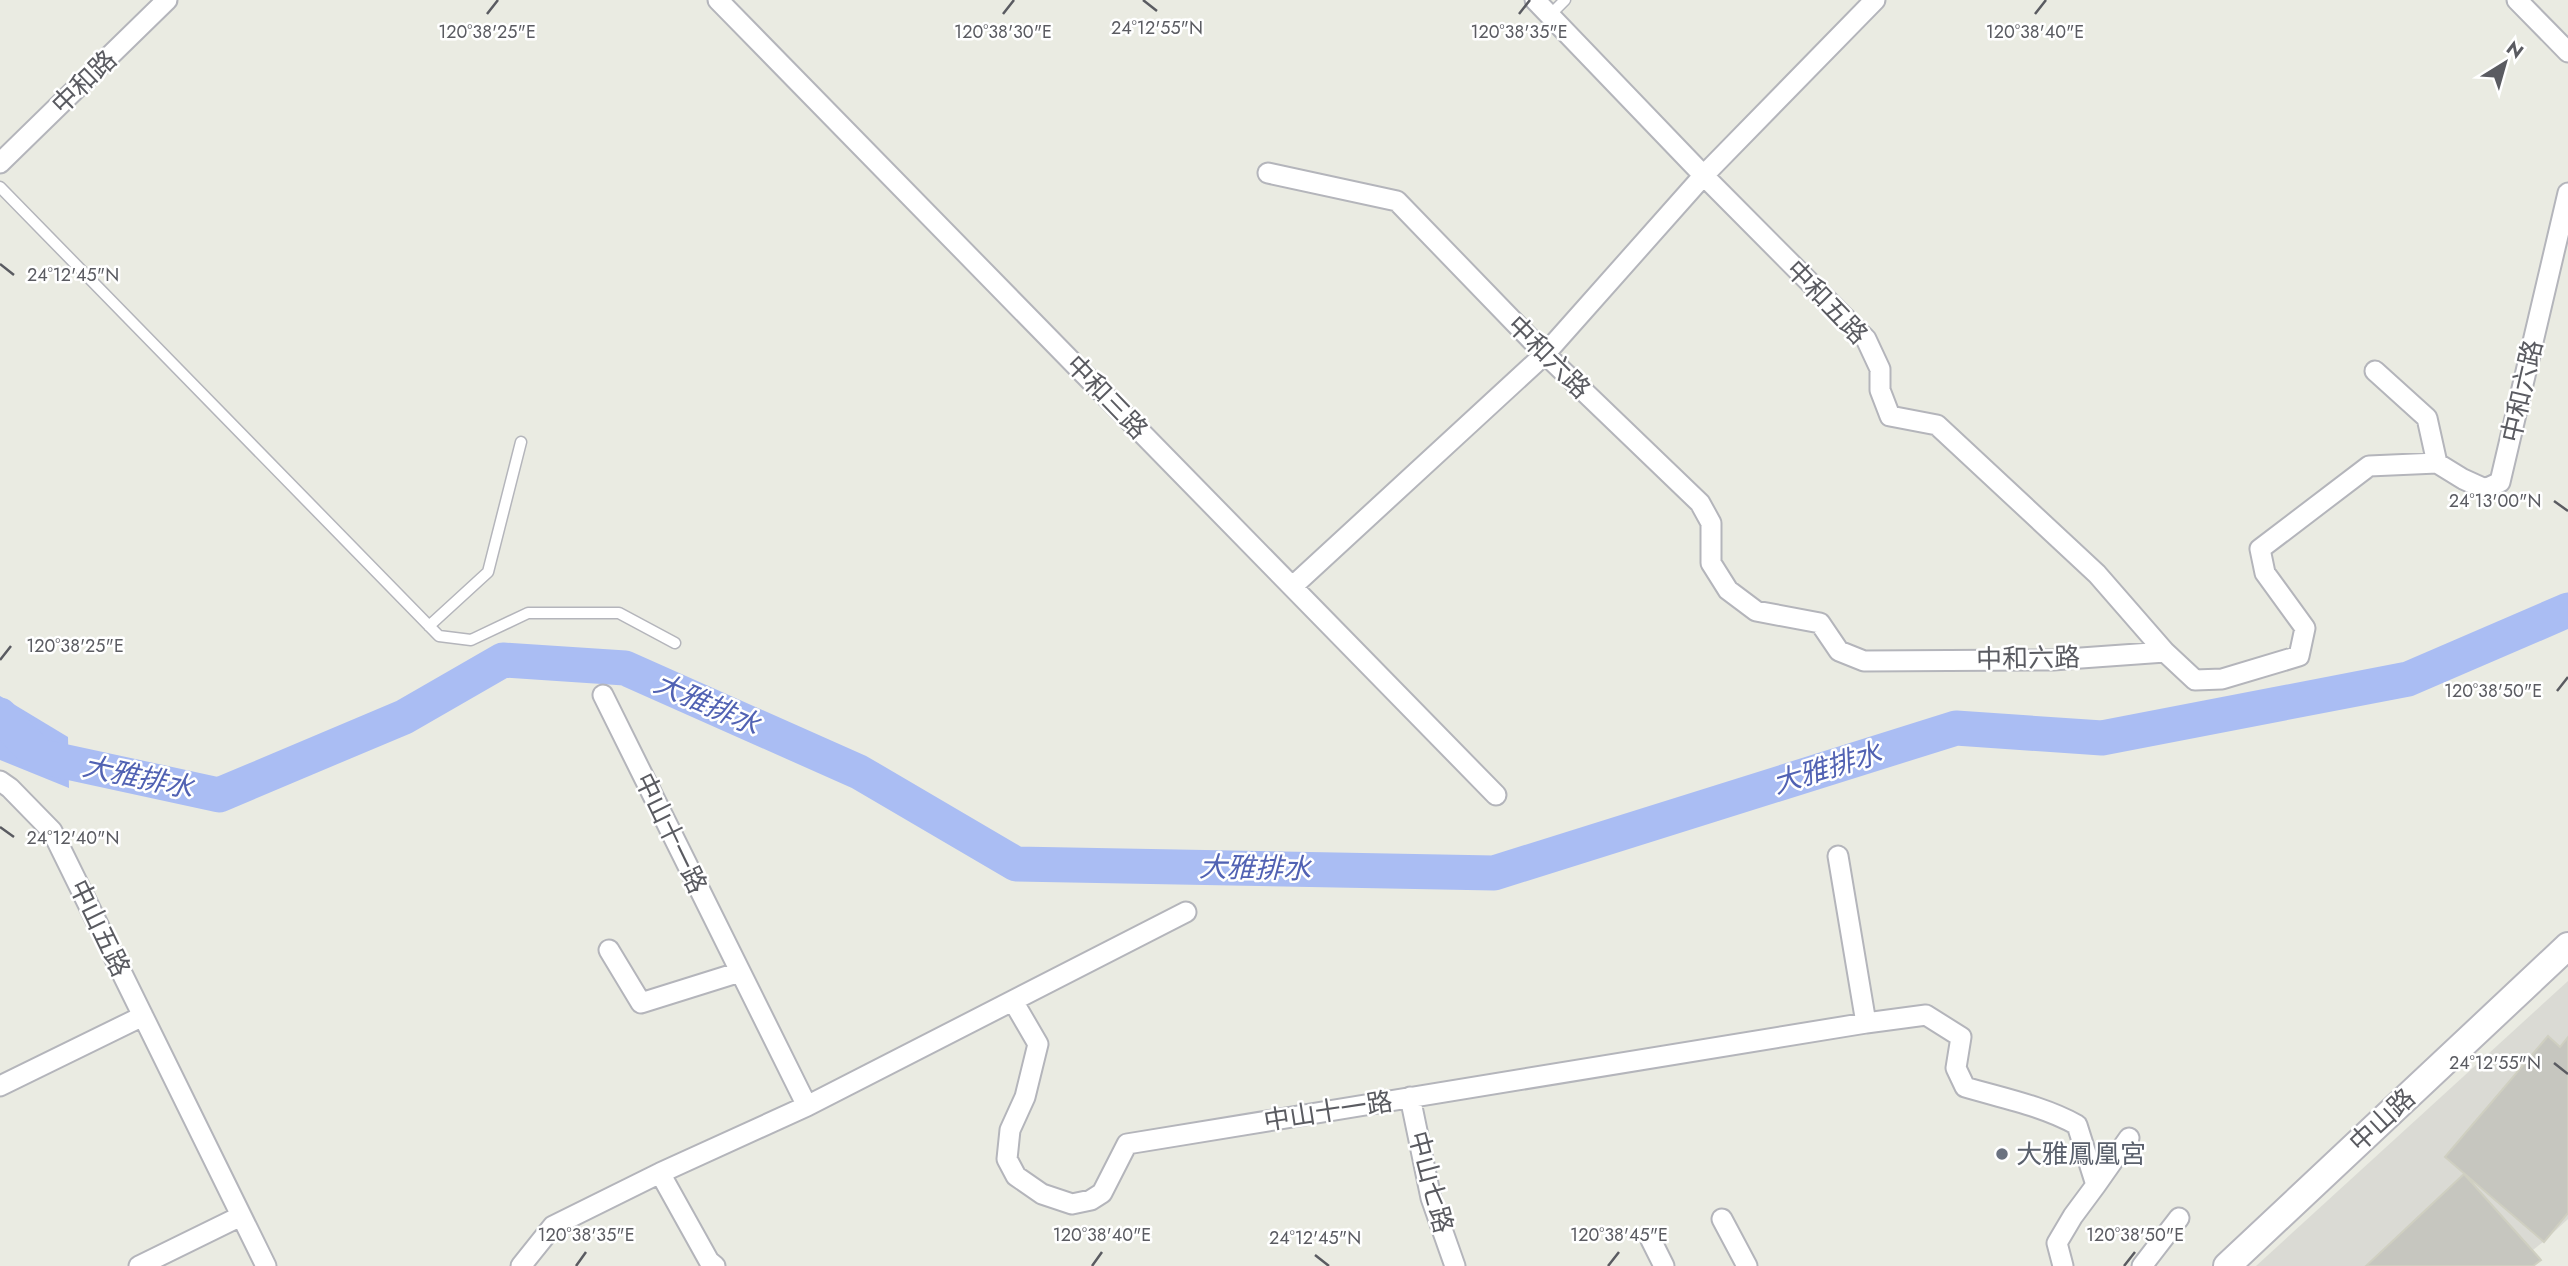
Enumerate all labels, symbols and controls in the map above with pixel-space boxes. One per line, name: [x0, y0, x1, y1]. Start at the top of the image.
text: 24°12'55"N: [1111, 15, 1203, 41]
text: 120°38'25"E: [438, 19, 536, 45]
text: 120°38'30"E: [954, 19, 1052, 45]
text: 120°38'35"E: [1470, 19, 1568, 45]
text: 120°38'40"E: [1986, 19, 2084, 45]
north arrow: [2470, 28, 2540, 98]
text: N: [2501, 34, 2529, 65]
street label: 中和路: [43, 41, 125, 123]
street label: 中和五路: [1777, 251, 1877, 353]
text: 24°12'45"N: [27, 262, 119, 288]
street label: 中和六路: [1499, 307, 1599, 407]
street label: 中和六路: [2492, 336, 2552, 446]
street label: 中和三路: [1057, 346, 1157, 448]
text: 24°13'00"N: [2449, 488, 2541, 514]
text: 120°38'25"E: [26, 633, 124, 659]
street label: 中和六路: [1976, 638, 2080, 678]
water label: 大雅排水: [647, 662, 768, 746]
text: 120°38'50"E: [2444, 678, 2542, 704]
water label: 大雅排水: [1767, 731, 1888, 804]
water label: 大雅排水: [79, 745, 199, 809]
street label: 中山十一路: [625, 766, 717, 900]
text: 24°12'40"N: [27, 825, 119, 851]
water label: 大雅排水: [1199, 847, 1313, 890]
street label: 中山五路: [60, 873, 140, 983]
text: 24°12'55"N: [2449, 1050, 2541, 1076]
street label: 中山路: [2341, 1080, 2423, 1160]
street label: 中山十一路: [1261, 1082, 1395, 1140]
street label: 中山七路: [1399, 1127, 1463, 1237]
place label: 大雅鳳凰宮: [2016, 1135, 2146, 1173]
marker: 大雅鳳凰宮: [1994, 1146, 2010, 1162]
text: 120°38'35"E: [537, 1222, 635, 1248]
text: 120°38'40"E: [1053, 1222, 1151, 1248]
text: 120°38'45"E: [1570, 1222, 1668, 1248]
text: 120°38'50"E: [2086, 1222, 2184, 1248]
text: 24°12'45"N: [1269, 1225, 1361, 1251]

